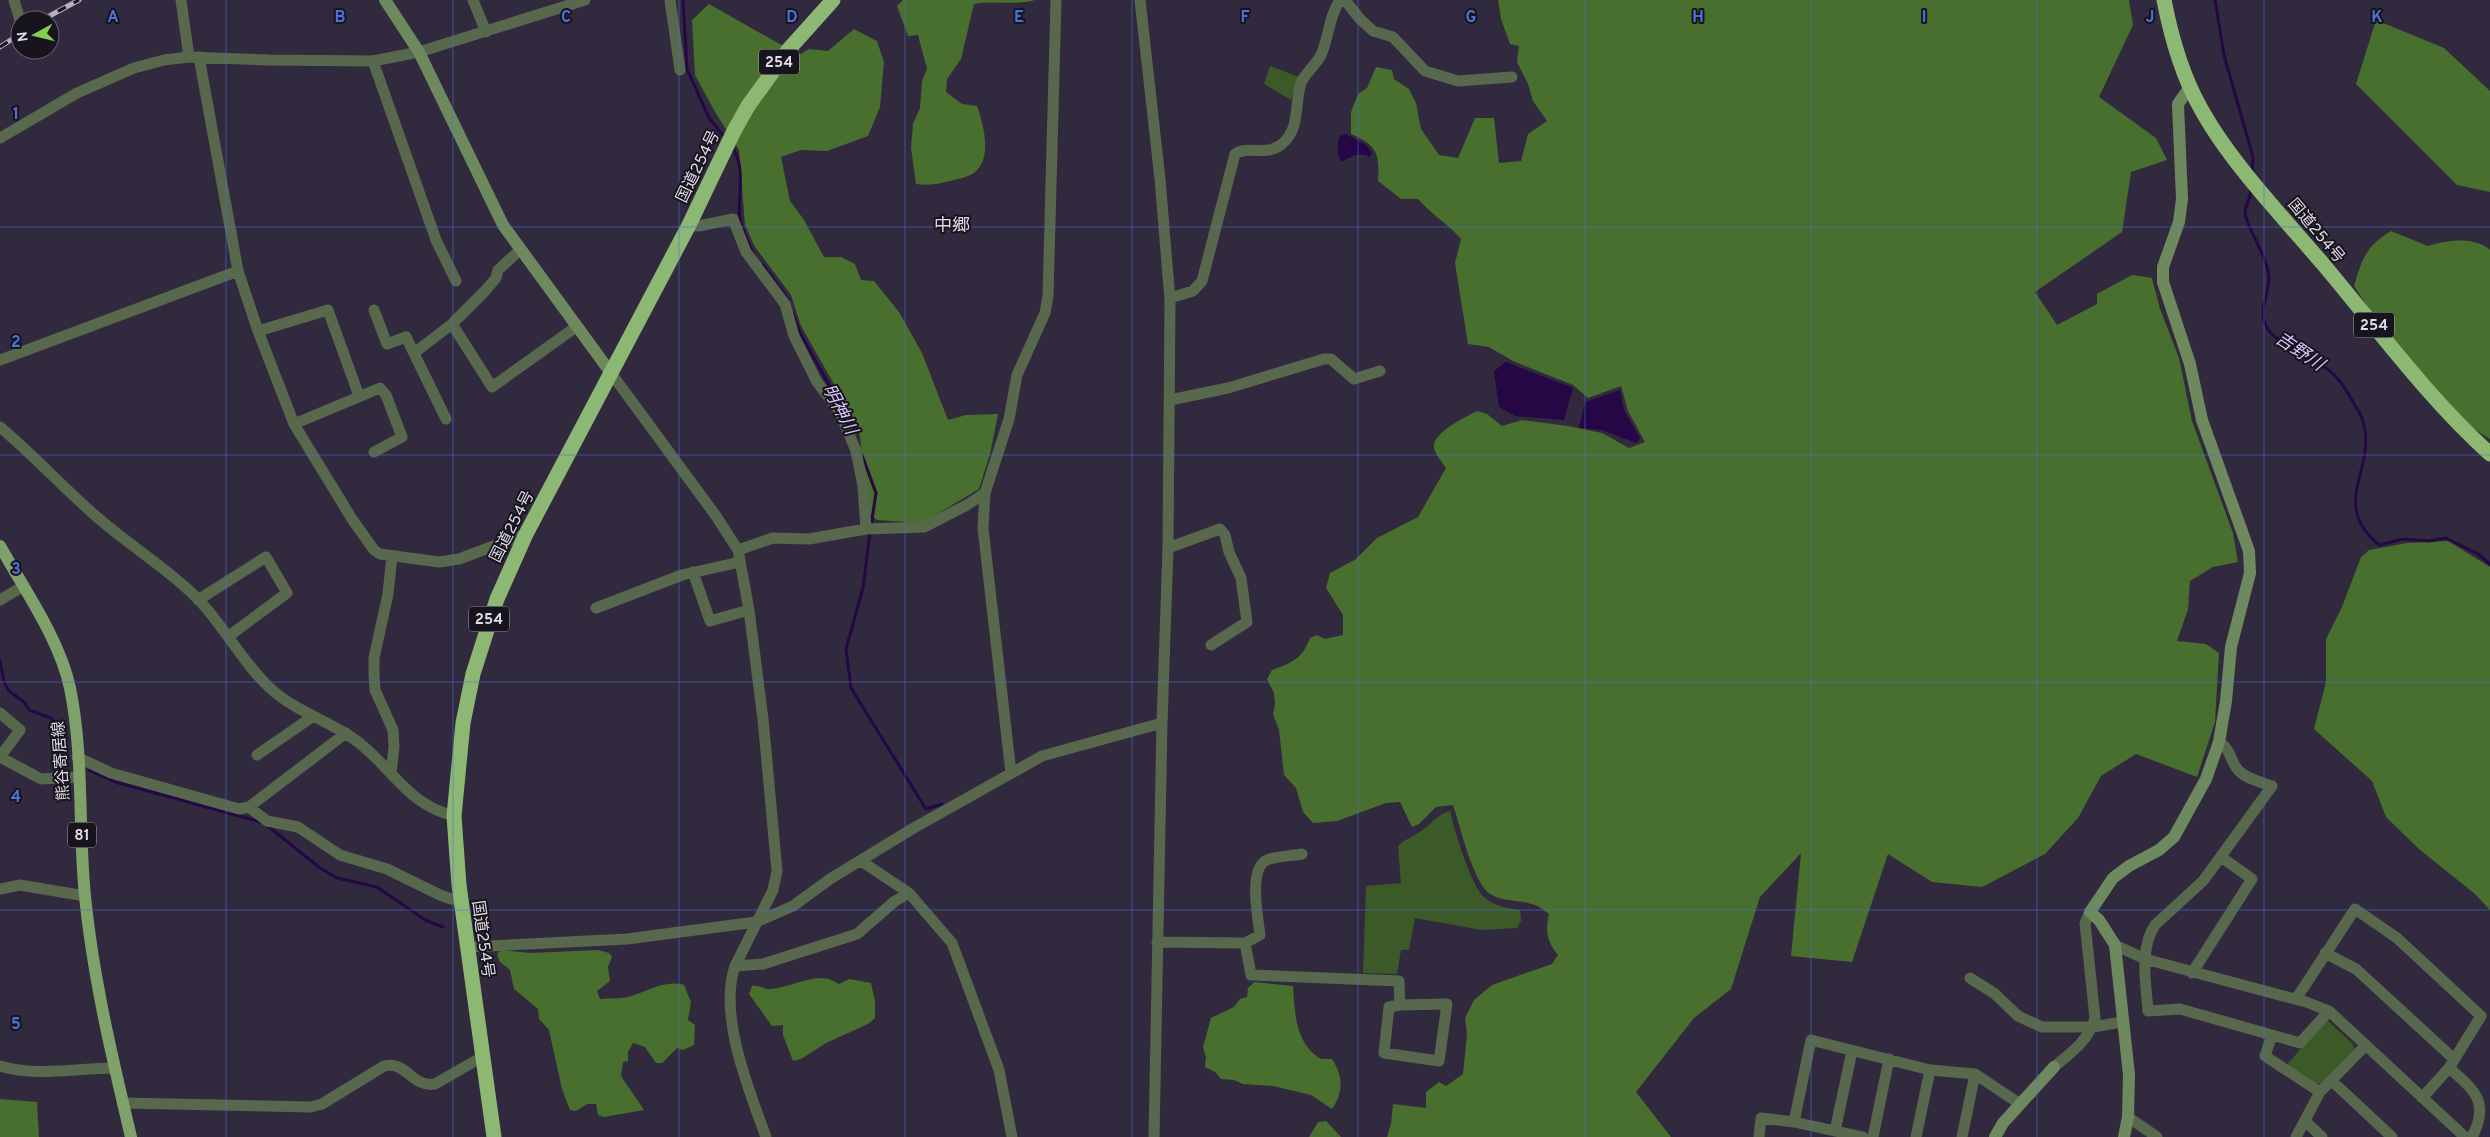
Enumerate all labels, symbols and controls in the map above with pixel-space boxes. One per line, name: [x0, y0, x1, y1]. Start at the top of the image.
text: A: [107, 8, 119, 28]
text: B: [334, 8, 346, 28]
text: C: [561, 8, 571, 28]
text: D: [786, 8, 798, 28]
text: E: [1014, 8, 1024, 28]
text: F: [1240, 8, 1250, 28]
text: G: [1466, 8, 1476, 28]
text: H: [1692, 8, 1704, 28]
text: I: [1922, 8, 1926, 28]
text: J: [2146, 8, 2154, 28]
text: K: [2371, 8, 2383, 28]
north arrow: [10, 10, 60, 60]
text: N: [14, 30, 33, 43]
road number: 254: [759, 50, 799, 74]
text: 1: [13, 105, 19, 125]
street label: 国道254号: [673, 127, 725, 206]
street label: 国道254号: [2283, 195, 2348, 268]
district label: 中郷: [934, 215, 970, 238]
road number: 254: [2354, 312, 2394, 338]
water label: 吉野川: [2270, 328, 2330, 378]
text: 2: [11, 333, 21, 353]
water label: 明神川: [816, 380, 862, 441]
street label: 国道254号: [486, 488, 539, 566]
text: 3: [11, 560, 21, 580]
road number: 254: [469, 606, 509, 632]
street label: 熊谷寄居線: [49, 720, 75, 801]
text: 4: [11, 788, 21, 808]
road number: 81: [68, 822, 96, 848]
street label: 国道254号: [467, 899, 497, 979]
text: 5: [11, 1015, 21, 1035]

